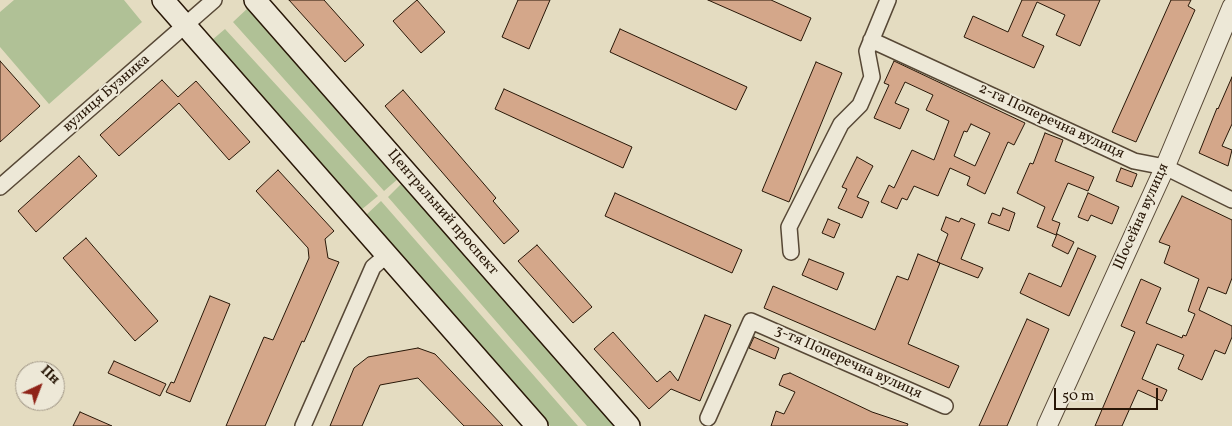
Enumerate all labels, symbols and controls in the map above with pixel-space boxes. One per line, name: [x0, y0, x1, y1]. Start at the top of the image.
street label: вулиця Бузника: [60, 51, 154, 137]
street label: 2-га Поперечна вулиця: [975, 80, 1127, 164]
street label: Центральний проспект: [382, 146, 502, 280]
street label: Шосейна вулиця: [1110, 161, 1174, 273]
street label: 3-тя Поперечна вулиця: [772, 322, 924, 404]
north arrow: [15, 361, 65, 411]
text: Пн: [36, 362, 64, 389]
scale bar: [1057, 378, 1161, 410]
text: 50 m: [1062, 386, 1094, 407]

